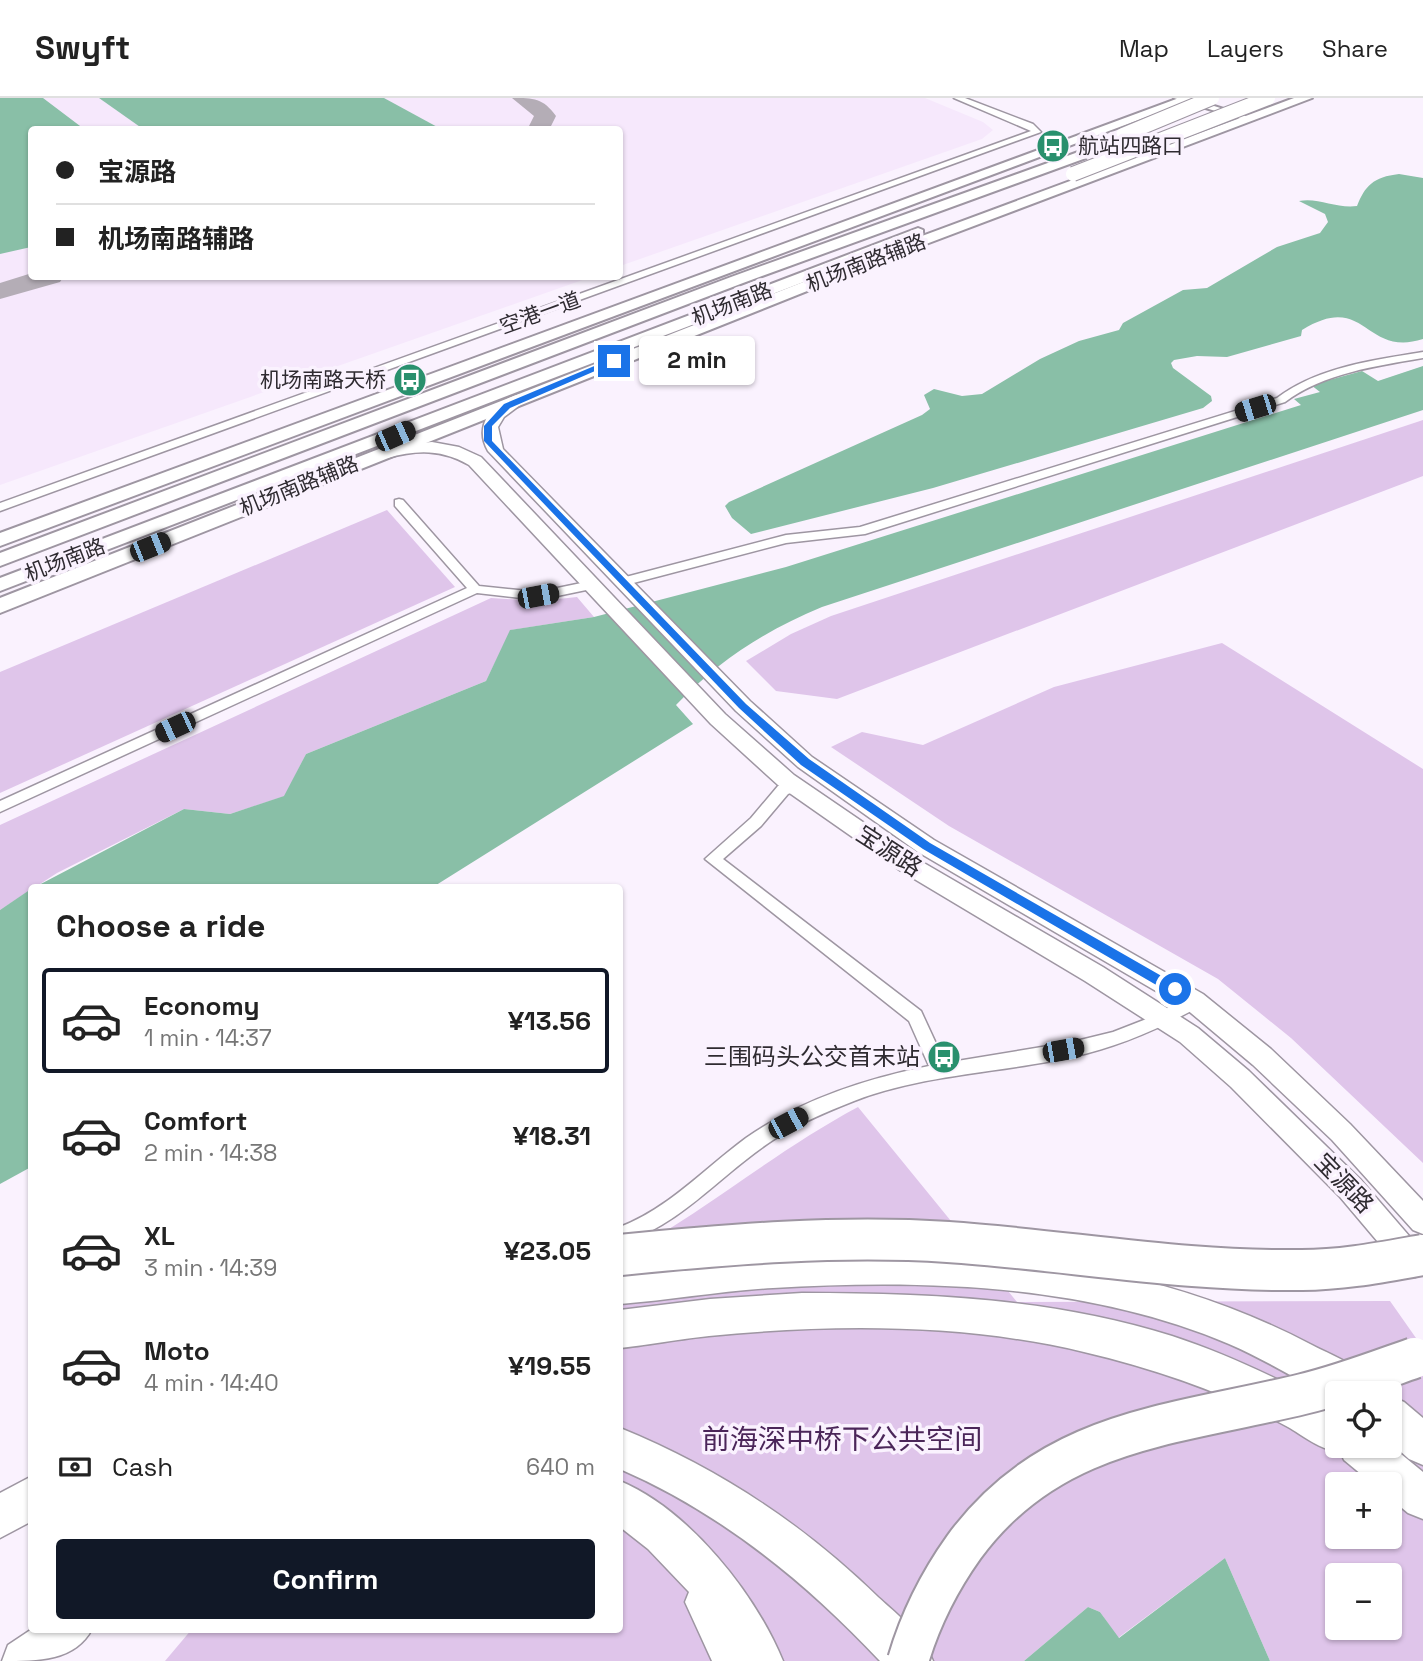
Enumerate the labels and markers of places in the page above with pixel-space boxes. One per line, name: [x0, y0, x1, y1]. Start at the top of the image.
bus stop icon: 航站四路口: [1034, 127, 1072, 165]
place label: 航站四路口: [1078, 132, 1183, 159]
bus stop icon: 机场南路天桥: [391, 361, 429, 399]
place label: 机场南路天桥: [260, 366, 386, 393]
bus stop icon: 三围码头公交首末站: [925, 1038, 963, 1076]
place label: 三围码头公交首末站: [704, 1041, 920, 1072]

